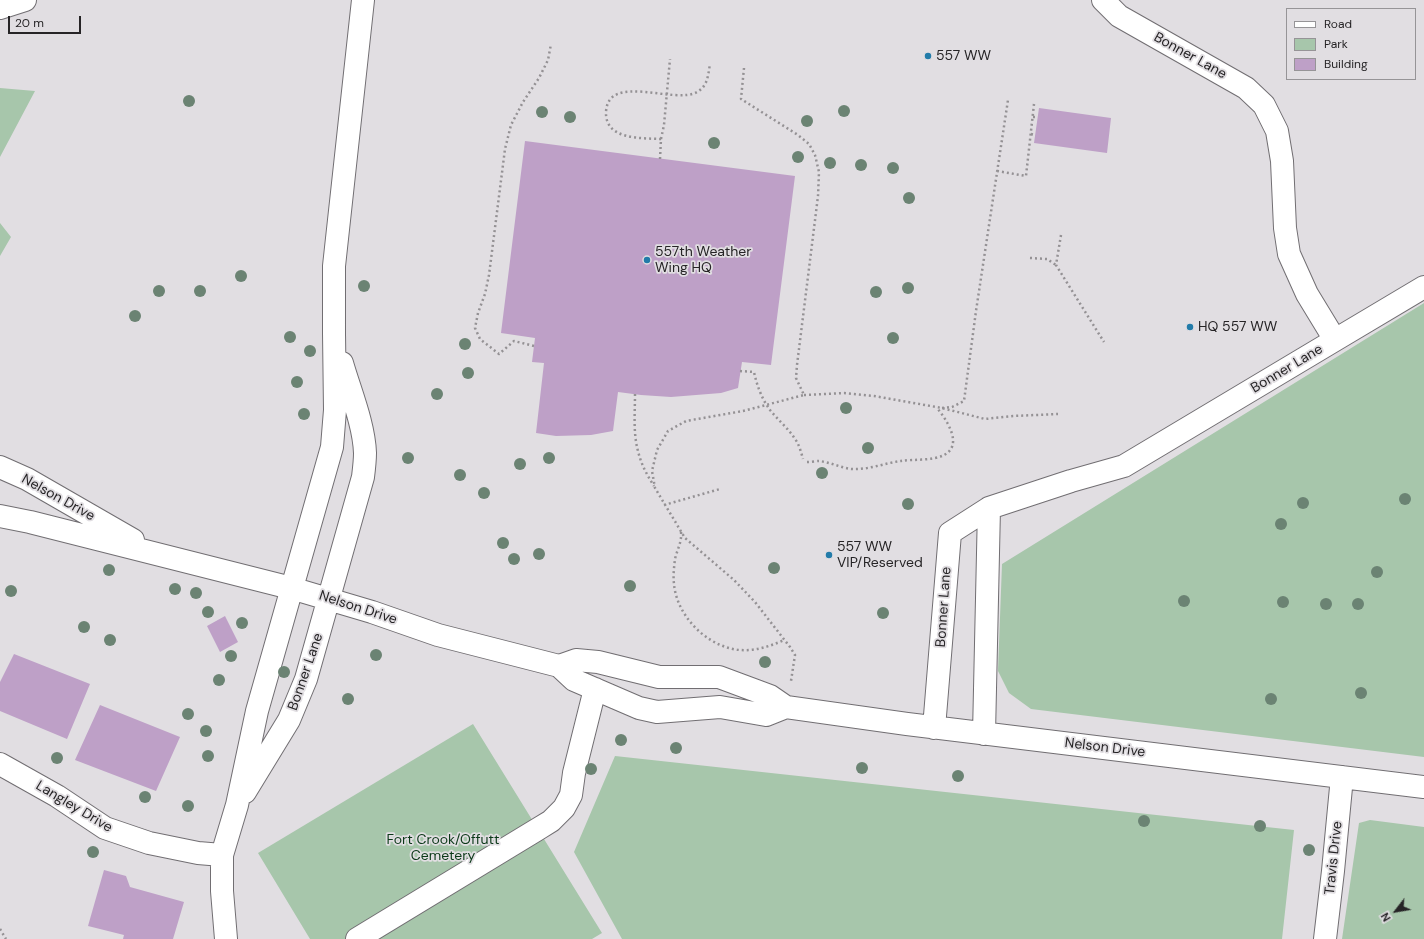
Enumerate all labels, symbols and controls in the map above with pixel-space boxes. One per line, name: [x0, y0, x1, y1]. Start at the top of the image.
scale bar: [10, 8, 83, 34]
legend: [1286, 8, 1416, 80]
text: 20 m: [15, 15, 44, 31]
text: Road: [1324, 16, 1352, 32]
street label: Bonner Lane: [1151, 29, 1229, 83]
text: Park: [1324, 36, 1348, 52]
place label: 557 WW: [936, 48, 991, 64]
marker: 557 WW: [923, 51, 933, 61]
text: Building: [1324, 56, 1368, 72]
place label: 557th Weather Wing HQ: [655, 244, 751, 276]
marker: 557th Weather Wing HQ: [642, 255, 652, 265]
place label: HQ 557 WW: [1198, 319, 1277, 335]
marker: HQ 557 WW: [1185, 322, 1195, 332]
street label: Bonner Lane: [1248, 341, 1326, 397]
street label: Nelson Drive: [19, 471, 97, 525]
place label: 557 WW VIP/Reserved: [837, 539, 923, 572]
marker: 557 WW VIP/Reserved: [824, 550, 834, 560]
street label: Bonner Lane: [933, 566, 955, 648]
street label: Nelson Drive: [317, 587, 399, 629]
street label: Bonner Lane: [285, 631, 327, 713]
street label: Nelson Drive: [1064, 735, 1146, 761]
street label: Langley Drive: [33, 778, 115, 836]
street label: Travis Drive: [1322, 820, 1346, 896]
park label: Fort Crook/Offutt Cemetery: [387, 832, 499, 864]
north arrow: [1376, 891, 1416, 931]
text: N: [1378, 910, 1394, 924]

